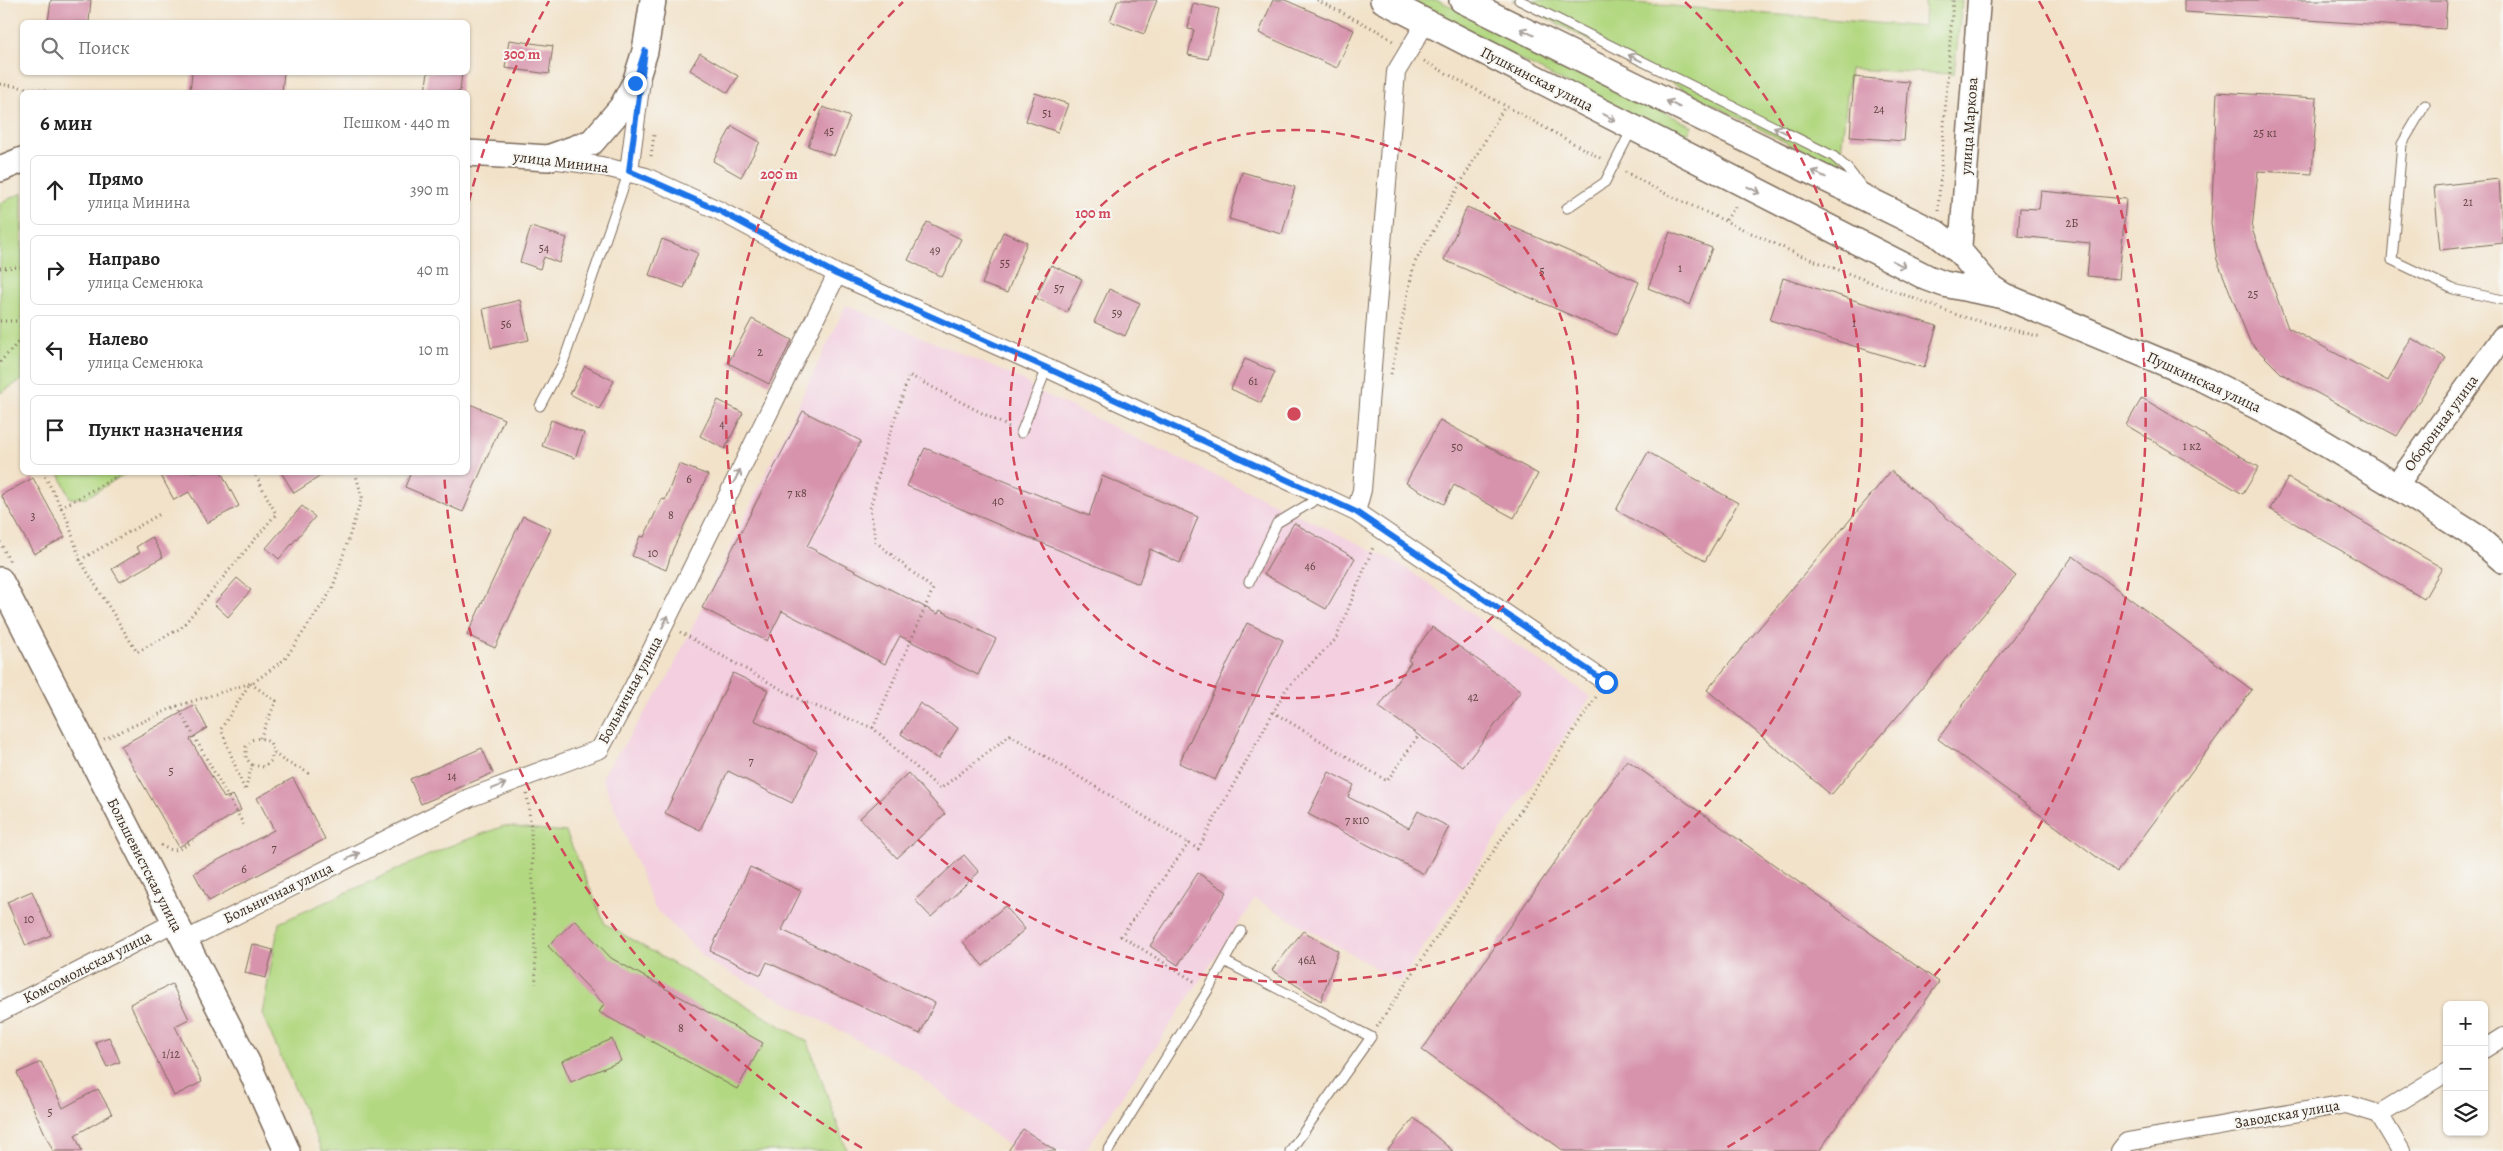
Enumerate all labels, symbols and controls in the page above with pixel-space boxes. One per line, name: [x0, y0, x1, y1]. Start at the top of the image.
search box: [20, 20, 470, 75]
one-way arrow: [1520, 27, 1535, 36]
icon: search: [38, 34, 66, 62]
text: Поиск: [78, 35, 130, 61]
street label: Пушкинская улица: [1477, 42, 1597, 116]
text: 300 m: [504, 44, 541, 64]
one-way arrow: [1627, 52, 1642, 62]
route end: [624, 72, 647, 95]
street label: улица Маркова: [1956, 76, 1982, 176]
one-way arrow: [1666, 99, 1681, 108]
house number: 24: [1873, 101, 1885, 117]
house number: 51: [1042, 105, 1052, 121]
text: 6 мин: [40, 109, 92, 137]
text: Пешком · 440 m: [343, 112, 450, 134]
one-way arrow: [1602, 112, 1617, 122]
house number: 45: [824, 123, 834, 139]
one-way arrow: [1773, 125, 1788, 134]
house number: 25 к1: [2253, 125, 2277, 141]
street label: улица Минина: [511, 146, 610, 178]
text: 200 m: [760, 164, 798, 184]
text: Прямо: [88, 166, 143, 192]
one-way arrow: [1812, 169, 1827, 179]
icon: ahead: [41, 176, 69, 204]
text: 390 m: [410, 179, 449, 201]
one-way arrow: [1747, 185, 1762, 195]
text: улица Минина: [88, 192, 190, 214]
house number: 21: [2463, 194, 2473, 210]
text: 100 m: [1075, 203, 1111, 223]
house number: 2Б: [2066, 215, 2078, 231]
house number: 54: [539, 240, 550, 256]
house number: 49: [930, 242, 940, 258]
text: Направо: [88, 246, 160, 272]
house number: 55: [1000, 255, 1010, 271]
icon: right: [41, 256, 69, 284]
text: 40 m: [417, 259, 449, 281]
house number: 1: [1678, 260, 1682, 276]
one-way arrow: [1891, 260, 1906, 269]
house number: 5: [1539, 263, 1545, 279]
text: улица Семенюка: [88, 272, 203, 294]
house number: 57: [1054, 280, 1065, 296]
house number: 25: [2248, 286, 2258, 302]
house number: 59: [1112, 305, 1122, 321]
house number: 1: [1852, 315, 1856, 331]
house number: 56: [501, 316, 512, 332]
text: Налево: [88, 326, 148, 352]
icon: left: [41, 336, 69, 364]
text: 10 m: [419, 339, 449, 361]
house number: 2: [757, 344, 763, 360]
street label: Пушкинская улица: [2144, 347, 2264, 417]
text: улица Семенюка: [88, 352, 203, 374]
street label: Оборонная улица: [2399, 371, 2483, 475]
house number: 61: [1248, 373, 1258, 389]
centre of rings: [1285, 405, 1303, 423]
icon: arrive: [41, 416, 69, 444]
house number: 4: [719, 416, 725, 432]
text: Пункт назначения: [88, 417, 243, 443]
house number: 1 к2: [2183, 438, 2201, 454]
house number: 50: [1451, 439, 1463, 455]
one-way arrow: [733, 469, 742, 484]
house number: 6: [686, 471, 692, 487]
house number: 7 к8: [787, 485, 807, 501]
house number: 40: [992, 493, 1004, 509]
house number: 8: [668, 507, 674, 523]
house number: 3: [31, 508, 36, 524]
house number: 10: [648, 545, 658, 561]
house number: 46: [1305, 558, 1316, 574]
one-way arrow: [661, 615, 671, 630]
street label: Больничная улица: [593, 633, 667, 747]
route start: [1595, 671, 1618, 694]
house number: 42: [1467, 689, 1479, 705]
house number: 7: [748, 753, 754, 769]
house number: 5: [168, 763, 174, 779]
house number: 14: [447, 768, 457, 784]
one-way arrow: [492, 780, 507, 789]
street label: Большевистская улица: [102, 794, 188, 936]
house number: 7 к10: [1345, 812, 1369, 828]
house number: 7: [271, 840, 277, 856]
one-way arrow: [345, 851, 360, 860]
street label: Больничная улица: [220, 858, 336, 928]
house number: 6: [241, 861, 247, 877]
house number: 10: [24, 911, 34, 927]
street label: Комсомольская улица: [19, 926, 155, 1008]
house number: 46А: [1298, 952, 1317, 968]
map controls: [2443, 1001, 2488, 1136]
button: +: [2443, 1001, 2488, 1046]
house number: 8: [678, 1020, 684, 1036]
house number: 1/12: [162, 1046, 180, 1062]
button: −: [2443, 1046, 2488, 1091]
button: layers: [2443, 1091, 2488, 1136]
street label: Заводская улица: [2233, 1095, 2341, 1133]
house number: 5: [47, 1104, 53, 1120]

